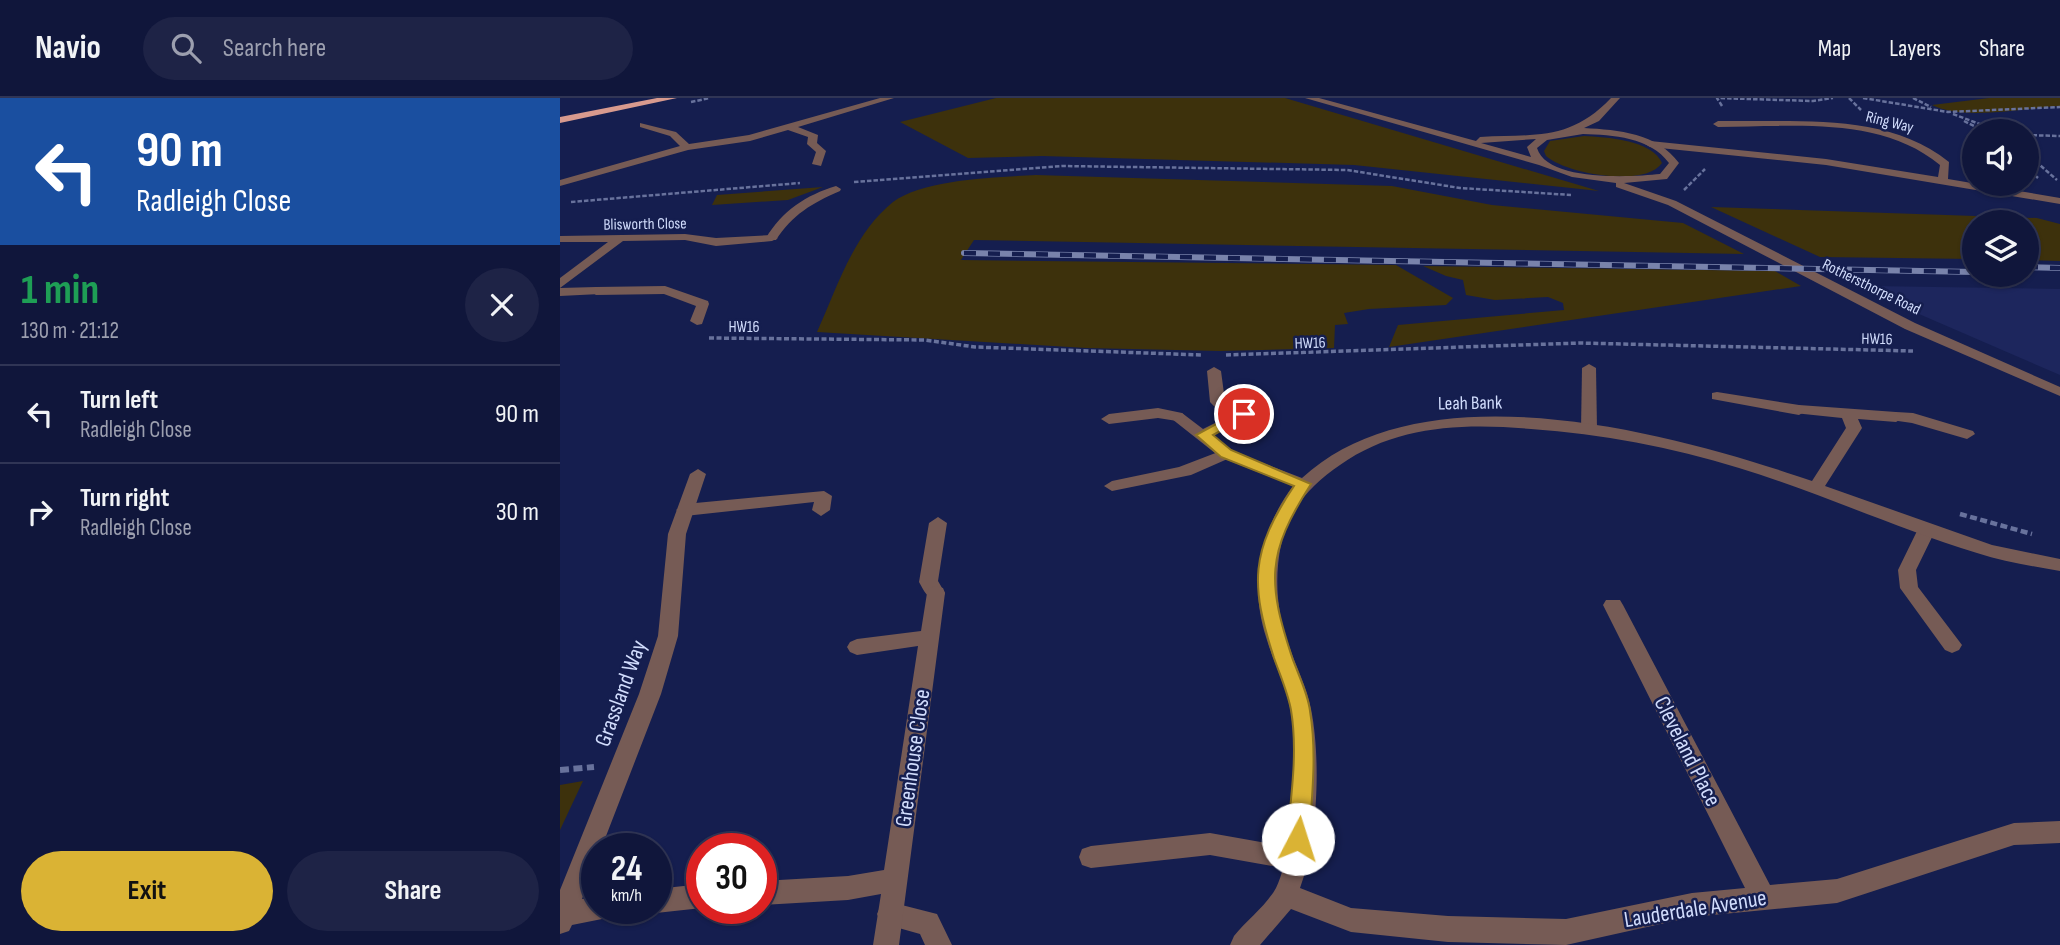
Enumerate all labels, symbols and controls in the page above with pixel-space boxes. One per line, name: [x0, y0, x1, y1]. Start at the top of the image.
search box: [143, 17, 633, 80]
text: Navio: [35, 28, 101, 68]
icon: search: [167, 29, 205, 67]
text: Search here: [223, 33, 326, 64]
text: Map: [1818, 34, 1851, 63]
text: Layers: [1889, 34, 1941, 63]
text: Share: [1979, 34, 2025, 63]
street label: Ring Way: [1864, 107, 1915, 138]
map controls: [1962, 119, 2039, 287]
button: sound: [1962, 119, 2039, 196]
text: 90 m: [136, 122, 223, 181]
icon: left: [21, 126, 112, 217]
text: Radleigh Close: [136, 182, 291, 221]
button: layers: [1962, 210, 2039, 287]
street label: Blisworth Close: [603, 214, 687, 235]
street label: Rothersthorpe Road: [1819, 255, 1924, 319]
text: 1 min: [21, 265, 99, 316]
button: close: [465, 268, 539, 342]
text: 130 m · 21:12: [21, 317, 119, 345]
street label: HW16: [728, 318, 760, 337]
street label: HW16: [1861, 330, 1893, 349]
street label: HW16: [1294, 333, 1326, 354]
pin: [1214, 384, 1274, 444]
text: Turn left: [80, 385, 158, 416]
street label: Leah Bank: [1438, 391, 1503, 416]
icon: left: [21, 395, 59, 433]
icon: arrive: [1225, 395, 1263, 433]
text: 90 m: [495, 399, 539, 430]
text: Radleigh Close: [80, 416, 192, 444]
text: Turn right: [80, 483, 169, 514]
icon: right: [21, 493, 59, 531]
text: 30 m: [496, 497, 539, 528]
text: Radleigh Close: [80, 514, 192, 542]
street label: Grassland Way: [589, 636, 653, 750]
street label: Greenhouse Close: [889, 687, 937, 829]
street label: Cleveland Place: [1647, 692, 1727, 811]
position arrow: [1261, 802, 1335, 876]
speed limit sign: 30: [686, 833, 777, 924]
text: 24: [611, 848, 642, 891]
button: Exit: [21, 851, 273, 931]
button: Share: [287, 851, 539, 931]
street label: Lauderdale Avenue: [1622, 884, 1768, 934]
text: km/h: [611, 885, 642, 906]

